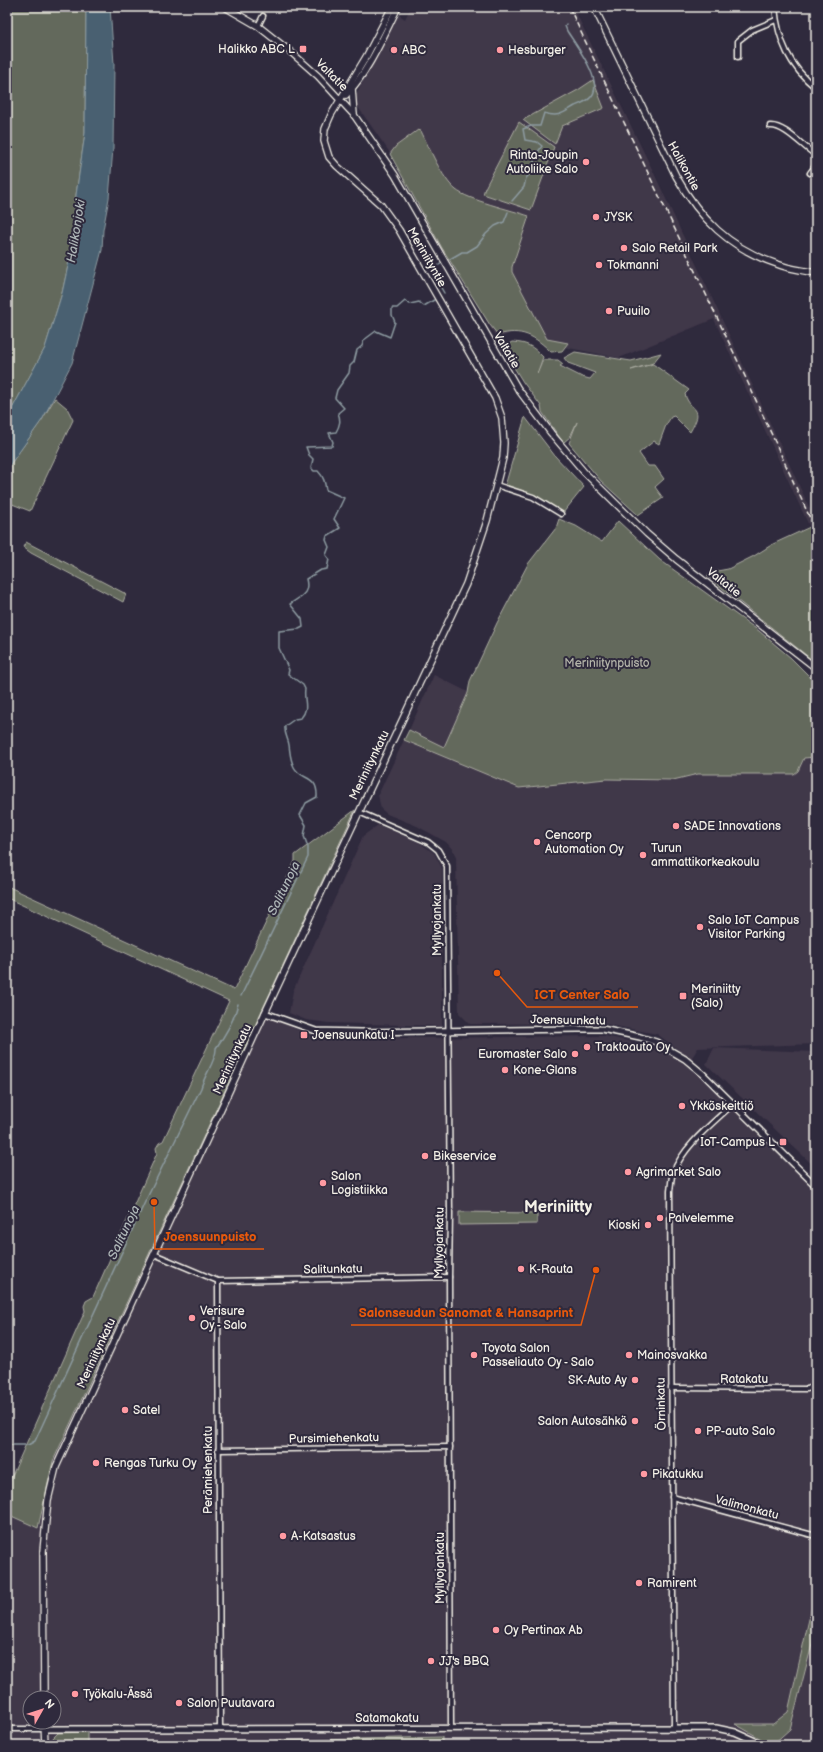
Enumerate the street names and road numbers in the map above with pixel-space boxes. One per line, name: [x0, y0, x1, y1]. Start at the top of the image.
street label: Valtatie: [312, 56, 351, 95]
street label: Halikontie: [664, 139, 703, 193]
street label: Meriniityntie: [403, 225, 450, 290]
street label: Valtatie: [490, 329, 523, 371]
street label: Valtatie: [703, 564, 744, 601]
street label: Meriniitynkatu: [346, 728, 393, 803]
street label: Myllyojankatu: [430, 884, 445, 956]
street label: Joensuunkatu: [530, 1012, 606, 1029]
street label: Meriniitynkatu: [210, 1022, 255, 1097]
street label: Myllyojankatu: [431, 1207, 448, 1279]
street label: Salitunkatu: [303, 1261, 363, 1278]
street label: Meriniitynkatu: [74, 1316, 119, 1391]
street label: Ratakatu: [720, 1372, 768, 1387]
street label: Örninkatu: [653, 1377, 669, 1431]
street label: Perämiehenkatu: [201, 1426, 216, 1514]
street label: Pursimiehenkatu: [289, 1430, 379, 1447]
street label: Valimonkatu: [714, 1492, 780, 1523]
street label: Myllyojankatu: [433, 1532, 448, 1604]
street label: Satamakatu: [355, 1711, 419, 1726]

